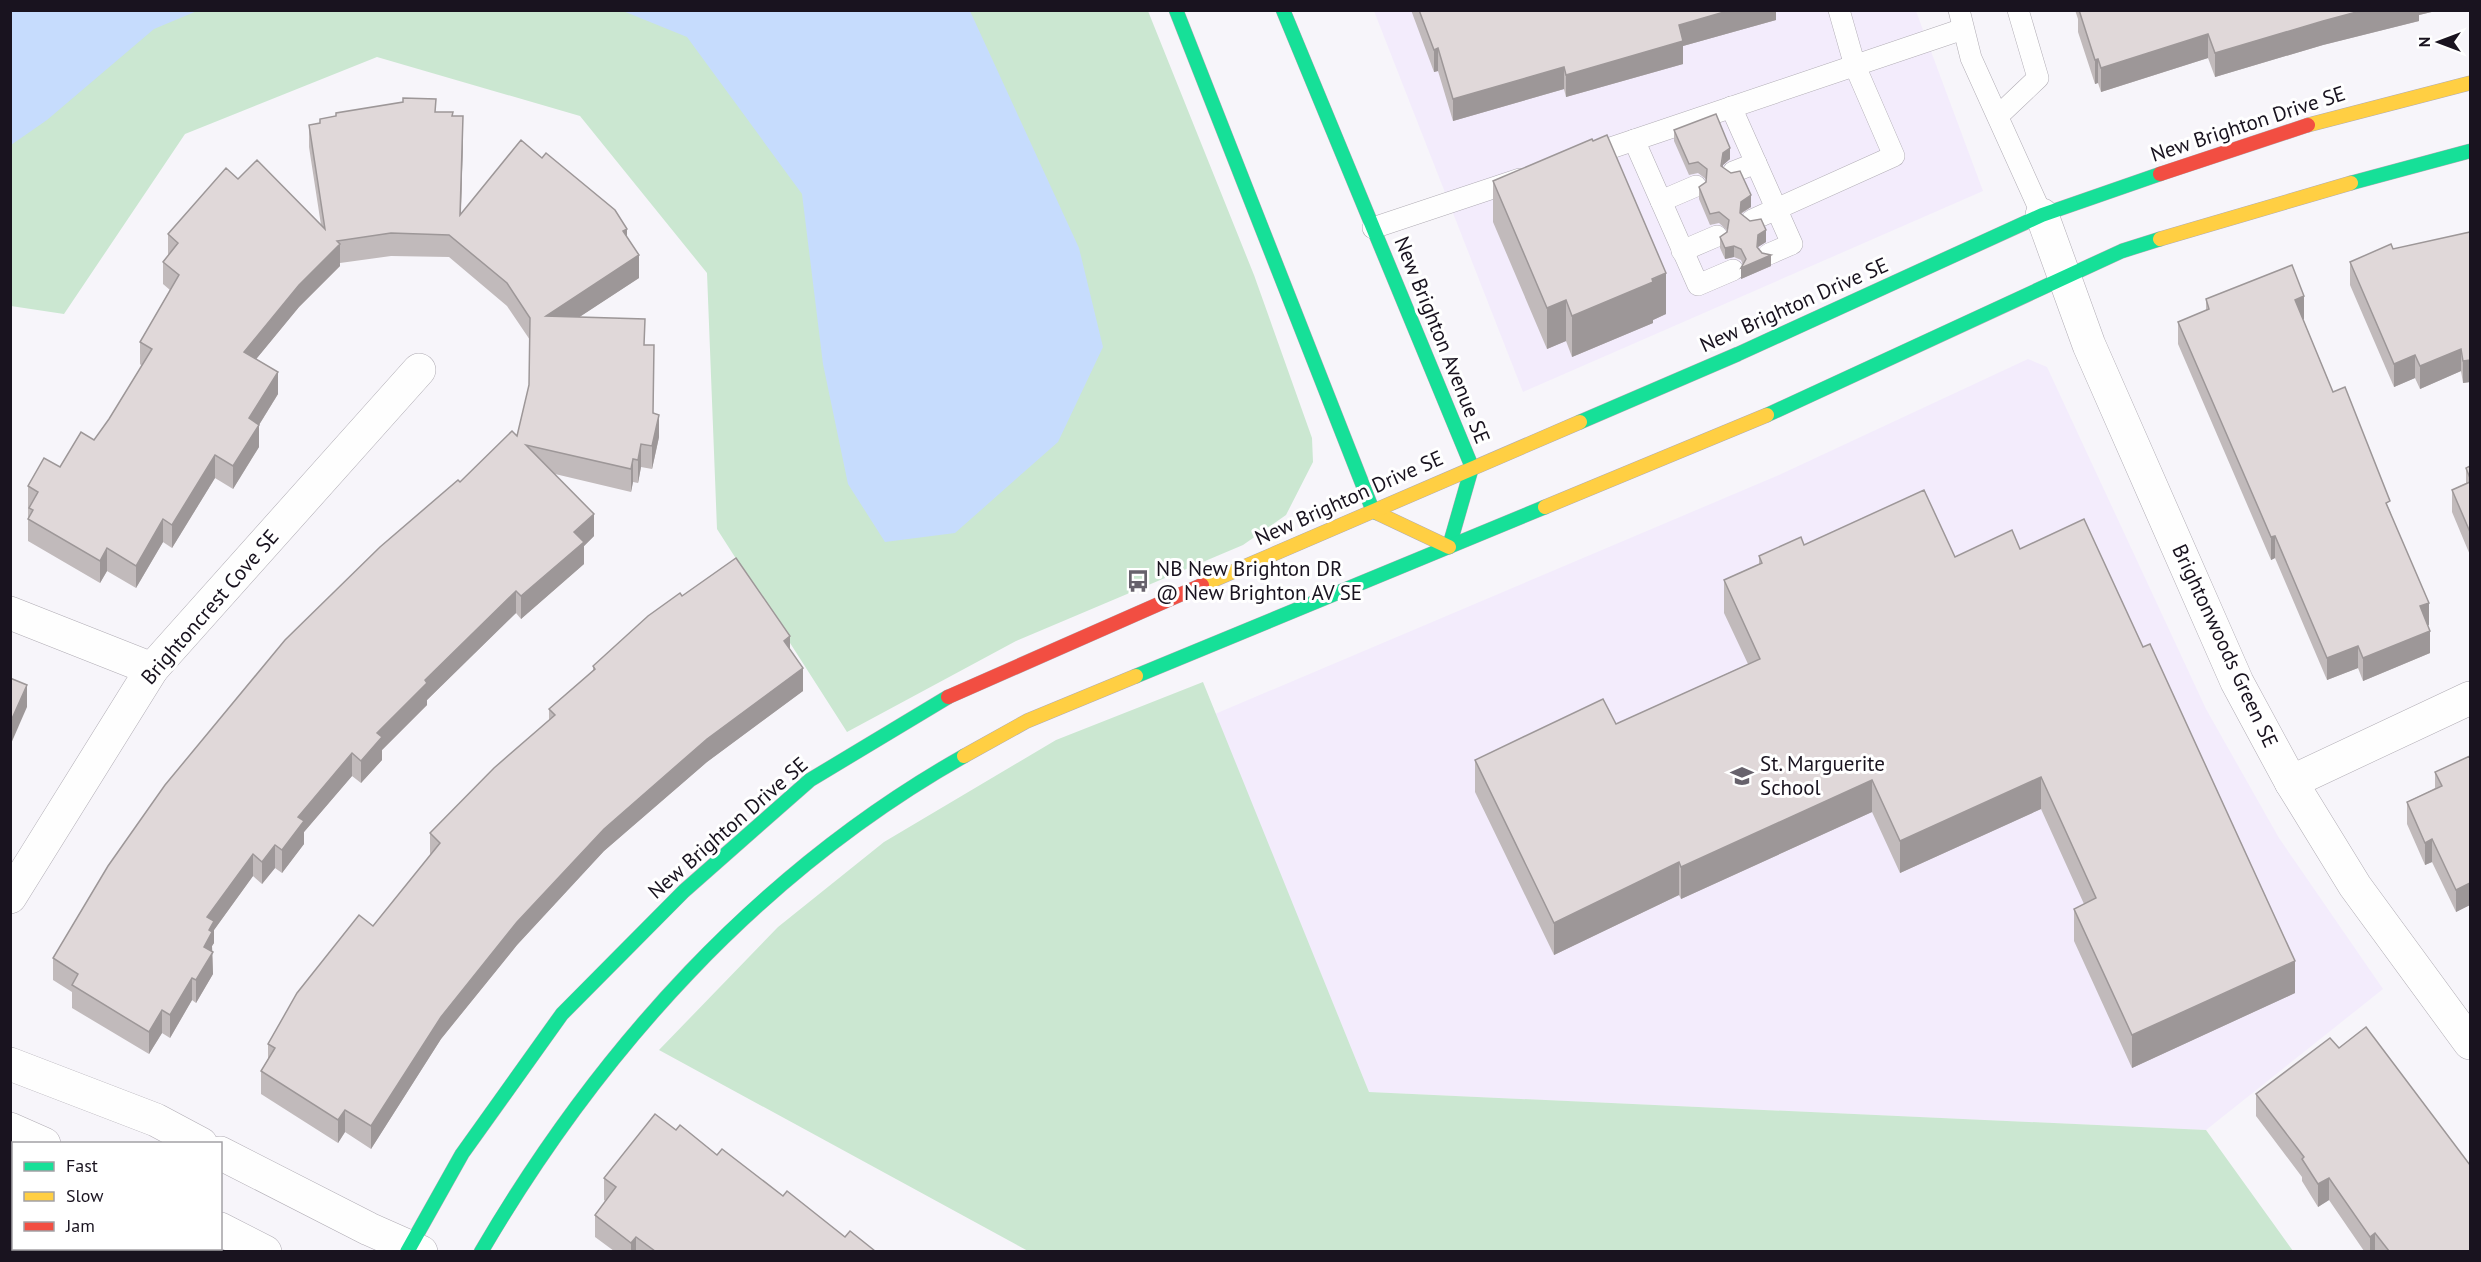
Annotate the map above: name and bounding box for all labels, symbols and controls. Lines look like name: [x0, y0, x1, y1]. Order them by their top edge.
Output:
north arrow: [2409, 12, 2469, 72]
text: N: [2414, 37, 2434, 47]
street label: New Brighton Drive SE: [2147, 79, 2349, 168]
street label: New Brighton Avenue SE: [1389, 232, 1496, 447]
street label: New Brighton Drive SE: [1695, 251, 1892, 358]
street label: New Brighton Drive SE: [1250, 444, 1447, 551]
street label: Brightoncrest Cove SE: [135, 523, 284, 690]
street label: Brightonwoods Green SE: [2166, 540, 2284, 752]
place label: NB New Brighton DR @ New Brighton AV SE: [1156, 555, 1362, 606]
bus stop icon: NB New Brighton DR @ New Brighton AV SE: [1125, 568, 1151, 594]
place label: St. Marguerite School: [1760, 750, 1885, 801]
street label: New Brighton Drive SE: [642, 751, 813, 904]
school or university icon: St. Marguerite School: [1729, 763, 1755, 789]
legend: [12, 1142, 222, 1250]
text: Fast: [66, 1154, 98, 1177]
text: Slow: [66, 1184, 104, 1207]
text: Jam: [65, 1214, 95, 1237]

